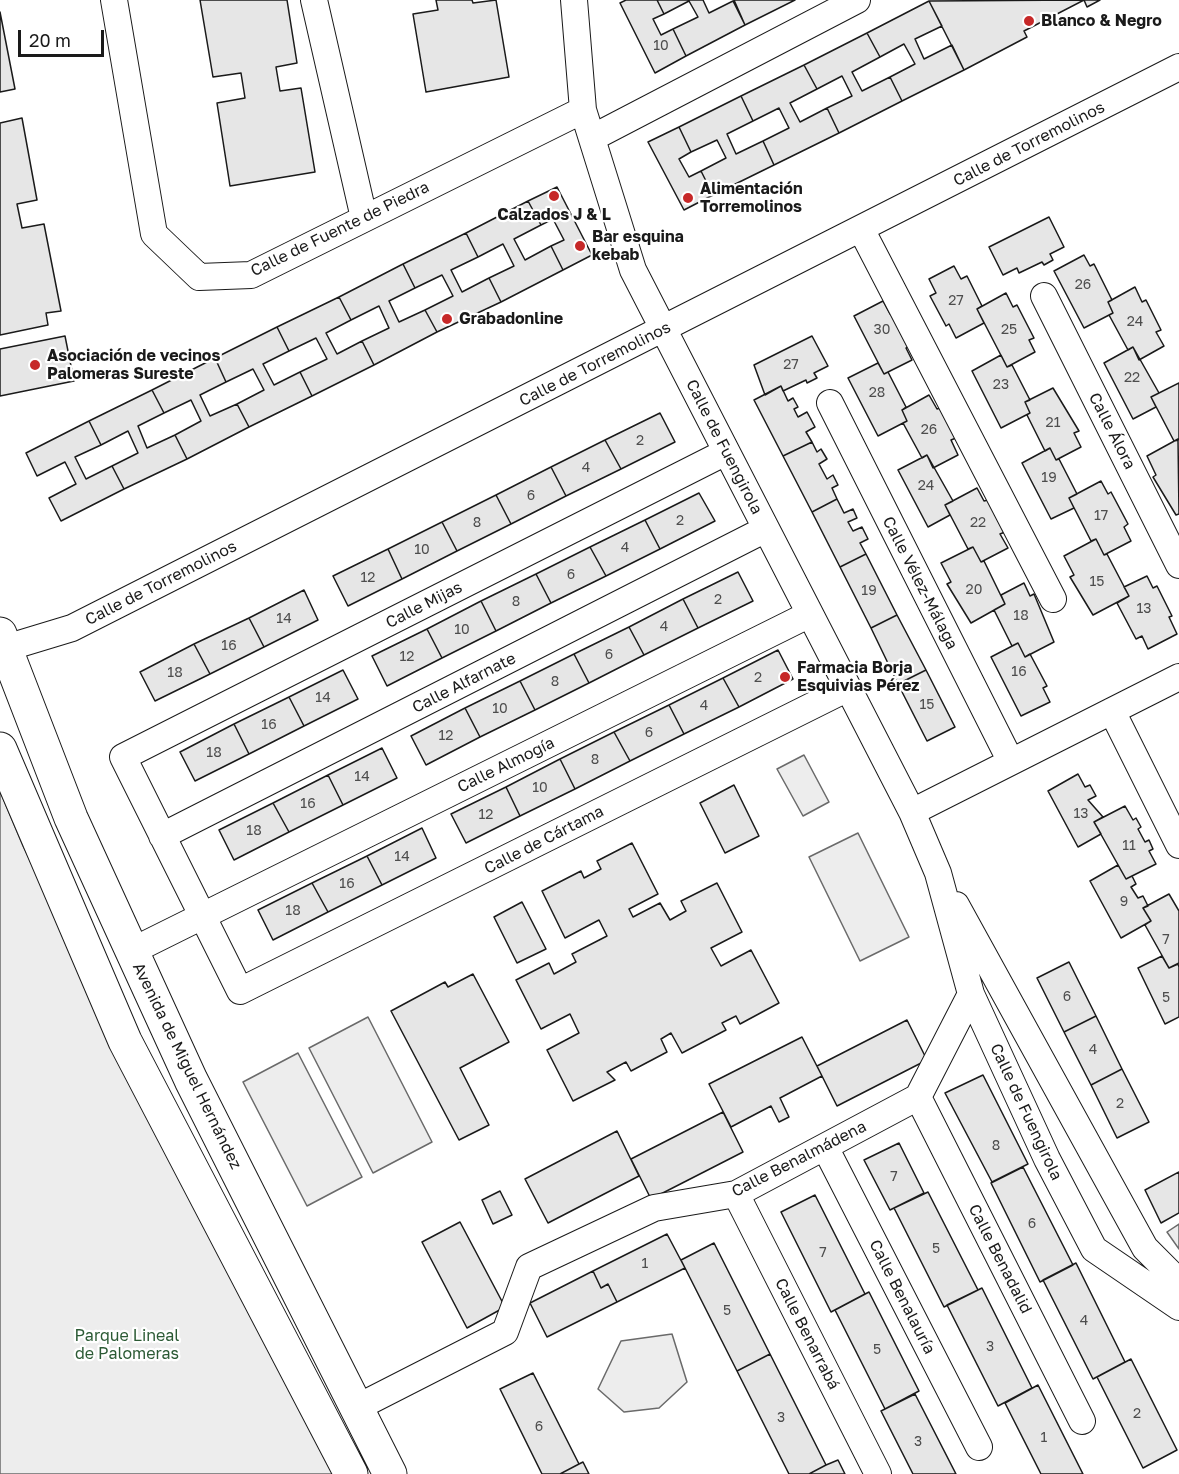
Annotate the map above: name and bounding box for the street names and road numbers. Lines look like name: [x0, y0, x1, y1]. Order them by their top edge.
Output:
street label: Calle de Torremolinos: [950, 98, 1108, 190]
street label: Calle de Fuente de Piedra: [248, 177, 432, 281]
street label: Calle de Torremolinos: [516, 318, 674, 410]
street label: Calle de Fuengirola: [682, 376, 766, 518]
street label: Calle Álora: [1085, 390, 1139, 472]
street label: Calle Vélez-Málaga: [878, 513, 962, 653]
street label: Calle de Torremolinos: [82, 537, 240, 629]
street label: Calle Mijas: [383, 578, 465, 632]
street label: Calle Alfarnate: [409, 649, 519, 717]
street label: Calle Almogía: [454, 733, 558, 797]
street label: Calle de Cártama: [481, 802, 607, 878]
street label: Avenida de Miguel Hernández: [129, 960, 245, 1172]
street label: Calle de Fuengirola: [986, 1041, 1066, 1183]
street label: Calle Benalmádena: [728, 1117, 870, 1201]
street label: Calle Benadalid: [964, 1201, 1036, 1317]
street label: Calle Benalauría: [865, 1237, 939, 1357]
street label: Calle Benarrabá: [771, 1275, 843, 1393]

